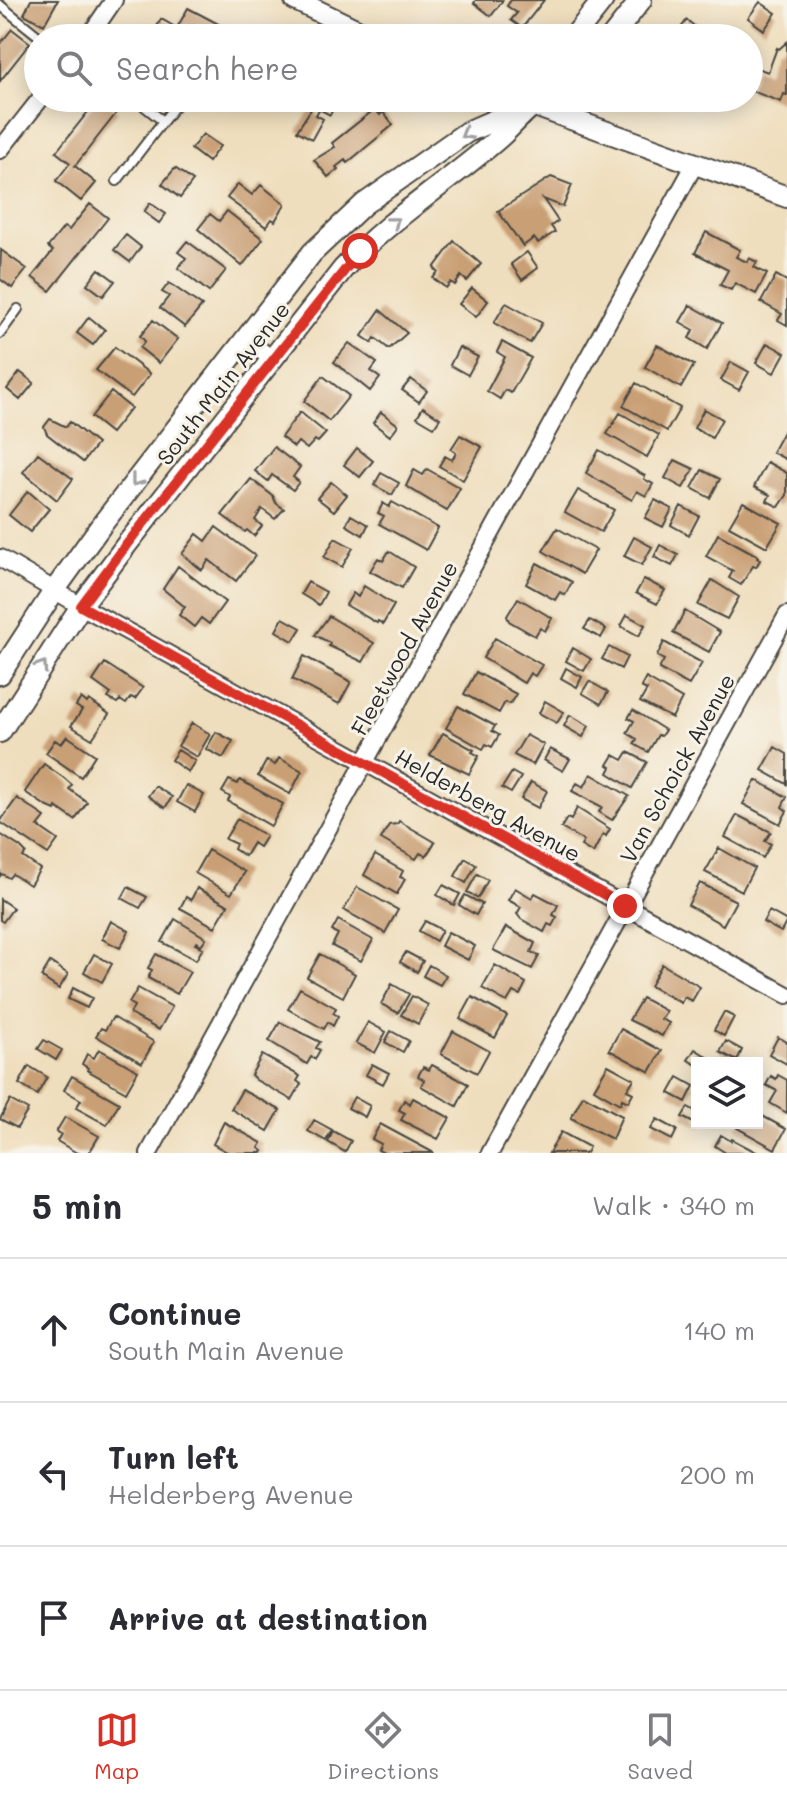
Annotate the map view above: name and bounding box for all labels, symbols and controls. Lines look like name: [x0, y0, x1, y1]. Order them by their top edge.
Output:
search box: [24, 24, 763, 112]
icon: search: [52, 46, 96, 90]
text: Search here: [116, 48, 299, 88]
one-way arrow: [460, 124, 475, 140]
one-way arrow: [385, 217, 400, 231]
route start: [342, 233, 378, 269]
street label: South Main Avenue: [150, 295, 296, 471]
one-way arrow: [131, 472, 145, 487]
street label: Fleetwood Avenue: [344, 556, 464, 740]
one-way arrow: [33, 661, 48, 675]
street label: Van Schoick Avenue: [613, 668, 741, 868]
street label: Helderberg Avenue: [390, 742, 586, 868]
route end: [607, 888, 643, 924]
map controls: [691, 1057, 763, 1129]
button: layers: [691, 1057, 763, 1129]
text: 5 min: [32, 1183, 122, 1228]
text: Walk · 340 m: [592, 1188, 755, 1222]
text: Continue: [108, 1293, 241, 1333]
icon: ahead: [32, 1308, 76, 1352]
text: 140 m: [683, 1313, 755, 1347]
text: South Main Avenue: [108, 1333, 344, 1367]
text: Turn left: [108, 1437, 239, 1477]
icon: left: [32, 1452, 76, 1496]
text: 200 m: [679, 1457, 755, 1491]
text: Helderberg Avenue: [108, 1477, 354, 1511]
icon: arrive: [32, 1596, 76, 1640]
text: Arrive at destination: [108, 1598, 428, 1638]
tab: Map: [94, 1708, 139, 1785]
tab: Directions: [327, 1708, 439, 1785]
tab: Saved: [628, 1708, 693, 1785]

